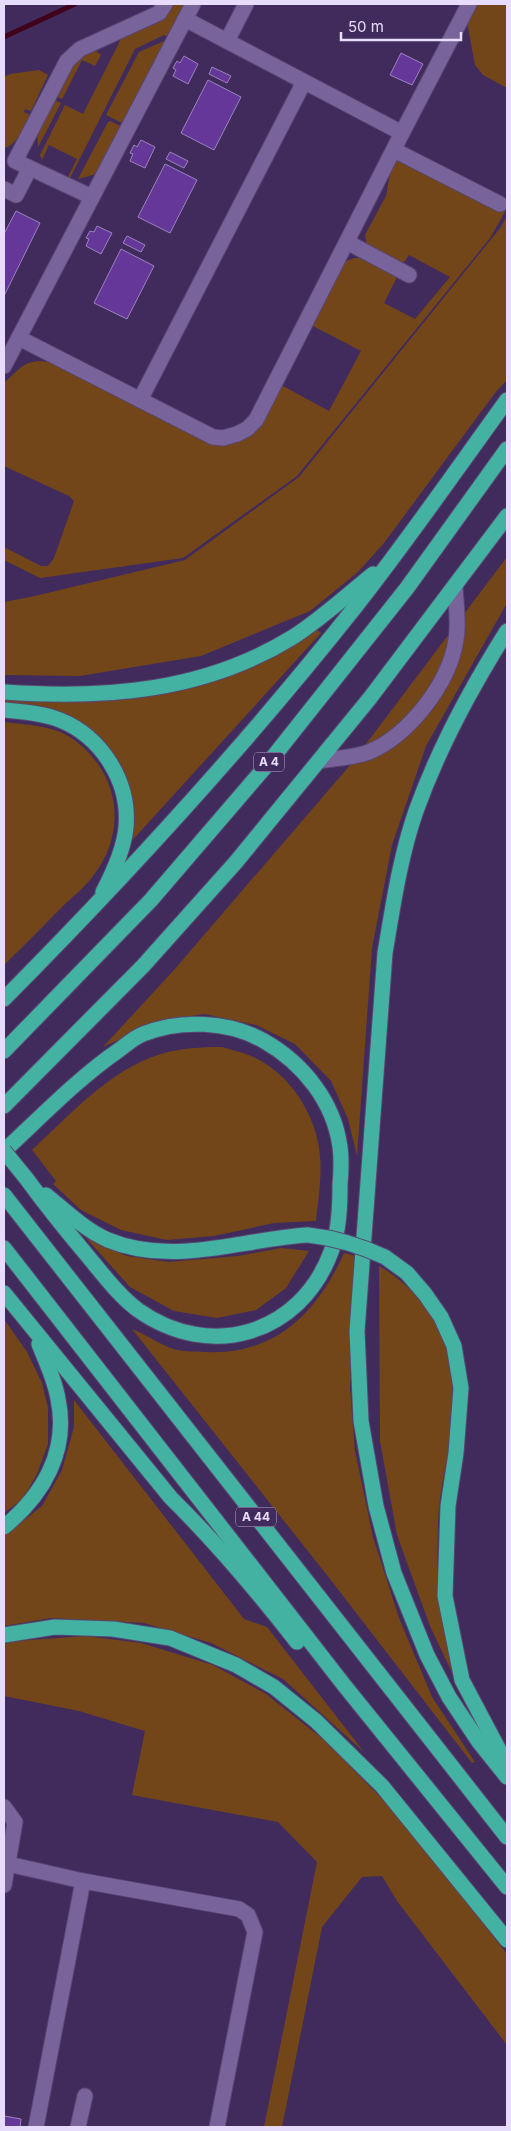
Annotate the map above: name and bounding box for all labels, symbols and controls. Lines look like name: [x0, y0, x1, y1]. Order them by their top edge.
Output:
scale bar: [341, 10, 461, 42]
text: 50 m: [348, 17, 384, 36]
road number: A 4: [254, 752, 284, 772]
road number: A 44: [236, 1508, 276, 1526]

